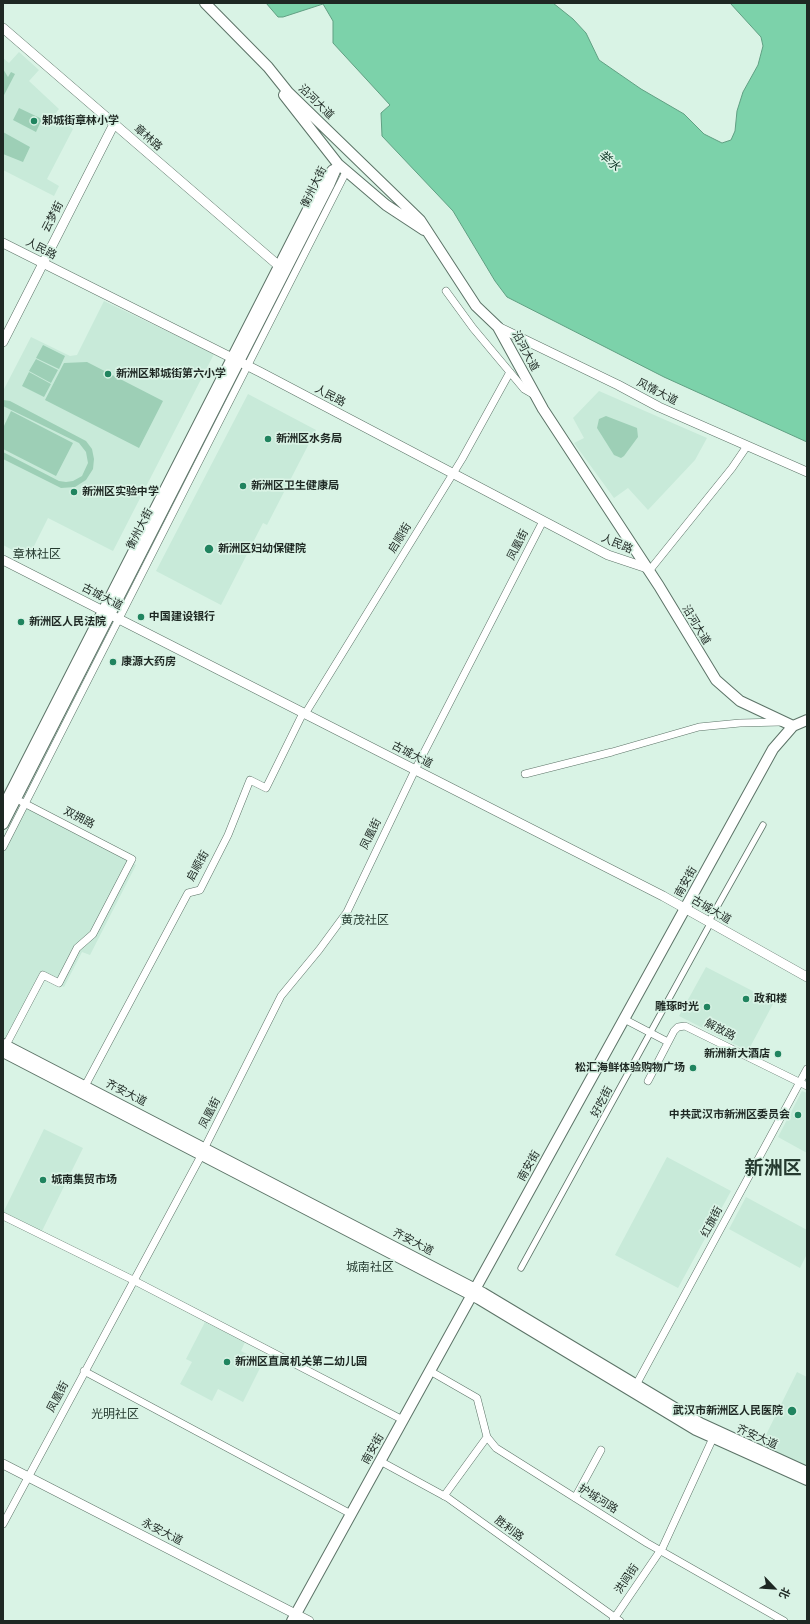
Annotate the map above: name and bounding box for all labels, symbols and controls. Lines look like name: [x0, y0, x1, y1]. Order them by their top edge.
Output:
street label: 沿河大道: [296, 82, 336, 122]
place label: 邾城街章林小学: [42, 114, 119, 128]
marker: 邾城街章林小学: [29, 116, 39, 126]
street label: 章林路: [131, 122, 165, 154]
water label: 举水: [595, 148, 623, 174]
street label: 衡州大街: [298, 164, 330, 210]
street label: 云梦街: [40, 199, 66, 235]
street label: 人民路: [23, 236, 59, 262]
street label: 沿河大道: [509, 328, 541, 374]
place label: 新洲区邾城街第六小学: [116, 367, 226, 381]
marker: 新洲区邾城街第六小学: [103, 369, 113, 379]
street label: 风情大道: [634, 376, 680, 408]
street label: 人民路: [312, 382, 348, 410]
place label: 新洲区水务局: [276, 432, 342, 446]
marker: 新洲区水务局: [263, 434, 273, 444]
place label: 新洲区卫生健康局: [251, 479, 339, 493]
marker: 新洲区卫生健康局: [238, 481, 248, 491]
place label: 新洲区实验中学: [82, 485, 159, 499]
marker: 新洲区实验中学: [69, 487, 79, 497]
street label: 衡州大街: [124, 506, 156, 552]
street label: 启顺街: [386, 521, 414, 555]
street label: 凤凰街: [505, 527, 531, 563]
street label: 人民路: [599, 531, 635, 557]
place label: 新洲区妇幼保健院: [218, 542, 306, 556]
marker: 新洲区妇幼保健院: [203, 543, 215, 555]
district label: 章林社区: [13, 548, 61, 562]
street label: 古城大道: [79, 581, 125, 613]
street label: 沿河大道: [679, 603, 713, 647]
place label: 中国建设银行: [149, 610, 215, 624]
marker: 中国建设银行: [136, 612, 146, 622]
place label: 新洲区人民法院: [29, 615, 106, 629]
marker: 新洲区人民法院: [16, 617, 26, 627]
place label: 康源大药房: [121, 655, 176, 669]
marker: 康源大药房: [108, 657, 118, 667]
street label: 古城大道: [389, 739, 435, 771]
street label: 双拥路: [61, 805, 97, 831]
street label: 凤凰街: [358, 816, 384, 852]
street label: 启顺街: [184, 848, 212, 884]
street label: 南安街: [672, 864, 700, 900]
street label: 古城大道: [689, 893, 733, 927]
district label: 黄茂社区: [341, 914, 389, 928]
place label: 政和楼: [754, 992, 787, 1006]
marker: 政和楼: [741, 994, 751, 1004]
place label: 雕琢时光: [655, 1000, 699, 1014]
marker: 雕琢时光: [702, 1002, 712, 1012]
street label: 解放路: [702, 1017, 738, 1043]
place label: 新洲新大酒店: [704, 1047, 770, 1061]
marker: 新洲新大酒店: [773, 1049, 783, 1059]
place label: 松汇海鲜体验购物广场: [575, 1061, 685, 1075]
marker: 松汇海鲜体验购物广场: [688, 1063, 698, 1073]
street label: 齐安大道: [103, 1077, 149, 1109]
street label: 好吃街: [588, 1084, 616, 1120]
street label: 凤凰街: [197, 1095, 223, 1131]
place label: 中共武汉市新洲区委员会: [669, 1108, 790, 1122]
marker: 中共武汉市新洲区委员会: [793, 1110, 803, 1120]
street label: 南安街: [515, 1148, 543, 1184]
district label: 新洲区: [745, 1158, 801, 1180]
place label: 城南集贸市场: [51, 1173, 117, 1187]
marker: 城南集贸市场: [38, 1175, 48, 1185]
street label: 红旗街: [698, 1204, 726, 1240]
street label: 齐安大道: [390, 1226, 436, 1258]
district label: 城南社区: [346, 1261, 394, 1275]
place label: 新洲区直属机关第二幼儿园: [235, 1355, 367, 1369]
marker: 新洲区直属机关第二幼儿园: [222, 1357, 232, 1367]
street label: 凤凰街: [44, 1379, 72, 1415]
place label: 武汉市新洲区人民医院: [673, 1404, 783, 1418]
marker: 武汉市新洲区人民医院: [786, 1405, 798, 1417]
district label: 光明社区: [91, 1408, 139, 1422]
street label: 齐安大道: [734, 1422, 780, 1452]
street label: 南安街: [359, 1431, 387, 1467]
street label: 护城河路: [576, 1482, 620, 1516]
street label: 胜利路: [492, 1514, 526, 1544]
street label: 永安大道: [139, 1516, 185, 1548]
street label: 洪闾街: [612, 1562, 642, 1596]
north arrow: [754, 1568, 794, 1608]
text: 北: [776, 1585, 794, 1601]

